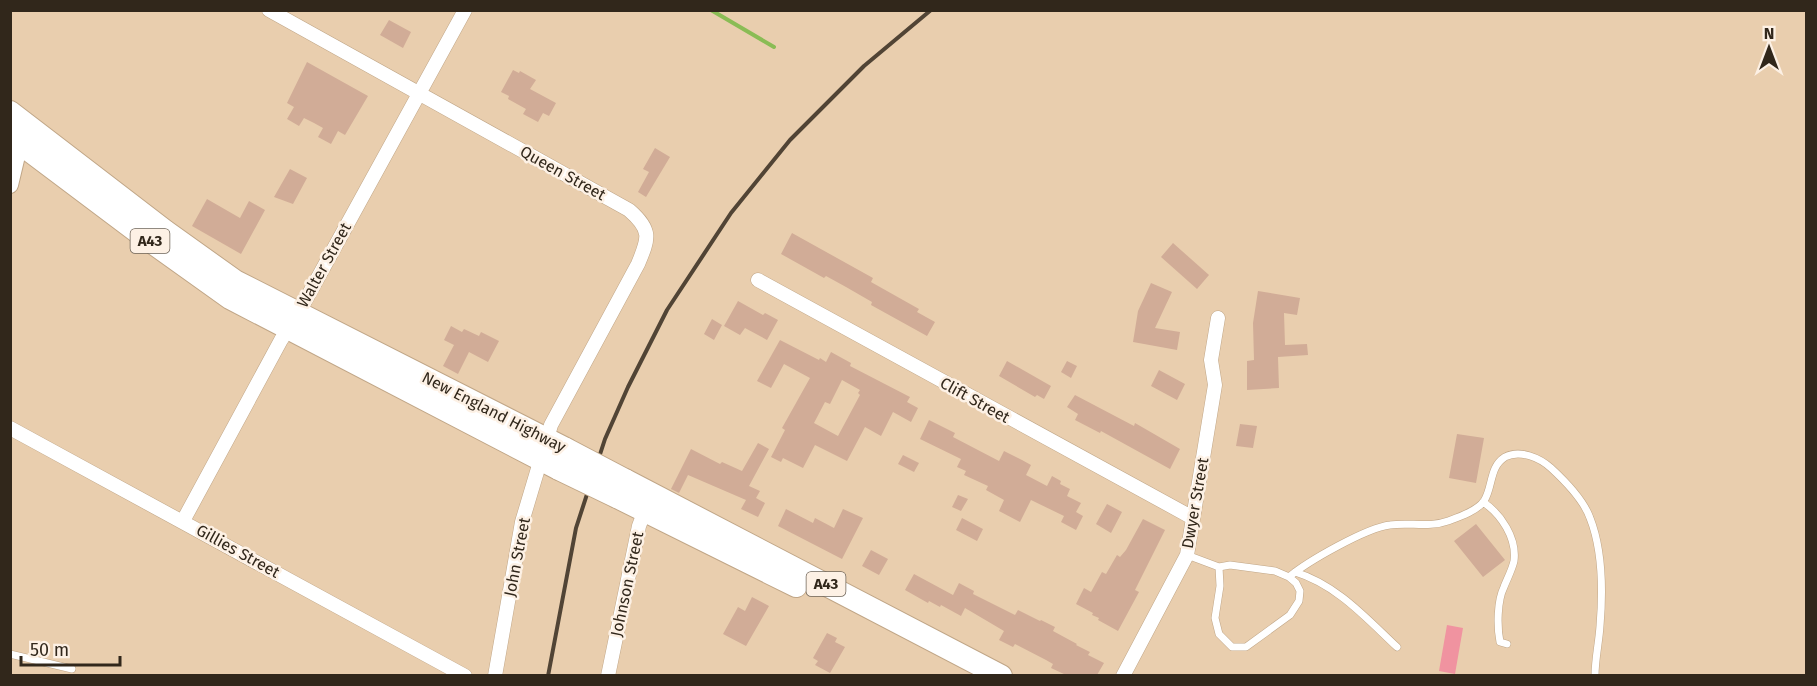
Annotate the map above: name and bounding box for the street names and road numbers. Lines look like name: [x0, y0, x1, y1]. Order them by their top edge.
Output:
street label: Queen Street: [517, 142, 609, 204]
street label: Walter Street: [293, 219, 355, 311]
road number: A43: [130, 229, 170, 253]
street label: New England Highway: [419, 368, 569, 457]
street label: Clift Street: [937, 373, 1013, 427]
street label: Dwyer Street: [1178, 456, 1212, 550]
street label: John Street: [500, 515, 534, 598]
street label: Gillies Street: [193, 520, 283, 582]
street label: Johnson Street: [607, 530, 647, 638]
road number: A43: [806, 572, 846, 596]

